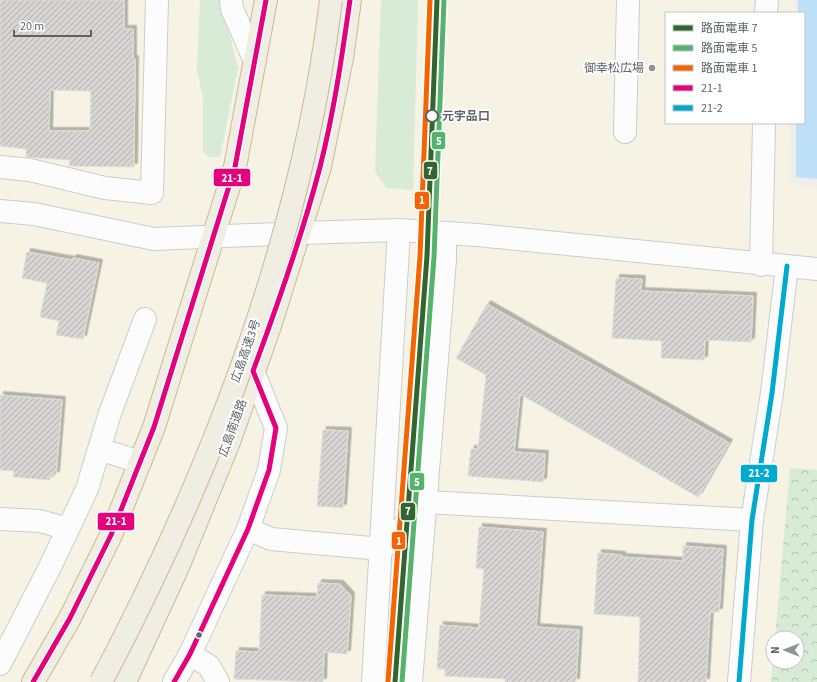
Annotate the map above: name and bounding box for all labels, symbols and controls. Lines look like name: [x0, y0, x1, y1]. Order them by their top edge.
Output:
scale bar: [14, 12, 91, 38]
legend: [665, 12, 805, 124]
text: 20 m: [20, 18, 44, 35]
text: 路面電車 7: [701, 20, 757, 37]
text: 路面電車 5: [701, 40, 757, 57]
place label: 御幸松広場: [584, 60, 644, 77]
text: 路面電車 1: [701, 60, 757, 77]
marker: 御幸松広場: [647, 63, 657, 73]
text: 21-1: [701, 80, 723, 97]
text: 21-2: [701, 100, 723, 117]
place label: 元宇品口: [442, 108, 490, 125]
marker: 元宇品口: [425, 109, 439, 123]
line badge: 5: [431, 131, 446, 150]
text: 5: [436, 134, 442, 149]
line badge: 7: [423, 161, 438, 180]
text: 7: [427, 164, 433, 179]
line badge: 21-1: [213, 168, 251, 187]
text: 21-1: [221, 171, 243, 186]
line badge: 1: [414, 191, 430, 210]
text: 1: [419, 193, 425, 208]
street label: 広島高速3号: [227, 317, 265, 385]
street label: 広島南道路: [215, 397, 251, 459]
line badge: 21-2: [740, 464, 778, 483]
text: 21-2: [748, 466, 770, 481]
line badge: 5: [409, 472, 425, 491]
text: 5: [414, 475, 420, 490]
line badge: 7: [400, 502, 416, 521]
text: 7: [405, 504, 411, 519]
line badge: 21-1: [97, 512, 135, 531]
text: 21-1: [105, 514, 127, 529]
line badge: 1: [391, 531, 406, 550]
text: 1: [396, 534, 402, 549]
unlabelled marker: [194, 630, 204, 640]
north arrow: [765, 630, 805, 670]
text: N: [768, 646, 783, 654]

